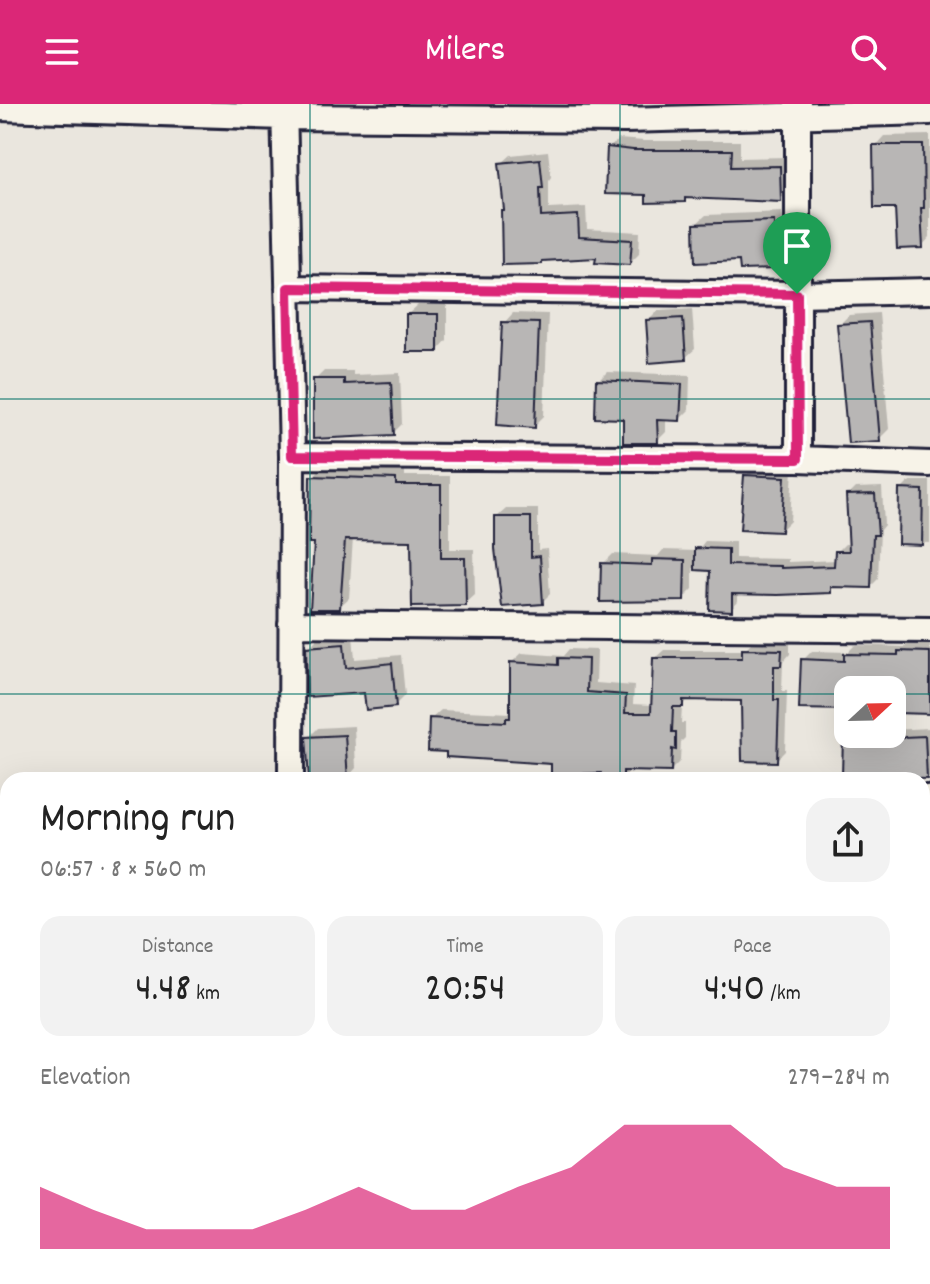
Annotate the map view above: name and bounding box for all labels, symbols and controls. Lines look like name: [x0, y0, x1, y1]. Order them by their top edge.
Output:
text: Milers: [425, 26, 505, 78]
icon: menu: [40, 30, 84, 74]
icon: search: [846, 30, 890, 74]
pin: [763, 212, 831, 294]
icon: arrive: [775, 224, 819, 268]
north arrow: [834, 676, 906, 748]
map controls: [834, 676, 906, 748]
text: Morning run: [40, 790, 235, 853]
button: share: [806, 798, 890, 882]
text: 06:57 · 8 × 560 m: [40, 852, 206, 889]
text: Distance: [142, 932, 214, 963]
text: Time: [446, 932, 484, 963]
text: Pace: [733, 932, 772, 963]
text: 4.48: [135, 963, 191, 1020]
text: 20:54: [424, 963, 506, 1020]
text: 4:40: [704, 963, 765, 1020]
text: km: [191, 979, 220, 1010]
text: /km: [765, 979, 801, 1010]
text: Elevation: [40, 1060, 130, 1097]
text: 279–284 m: [787, 1060, 890, 1097]

